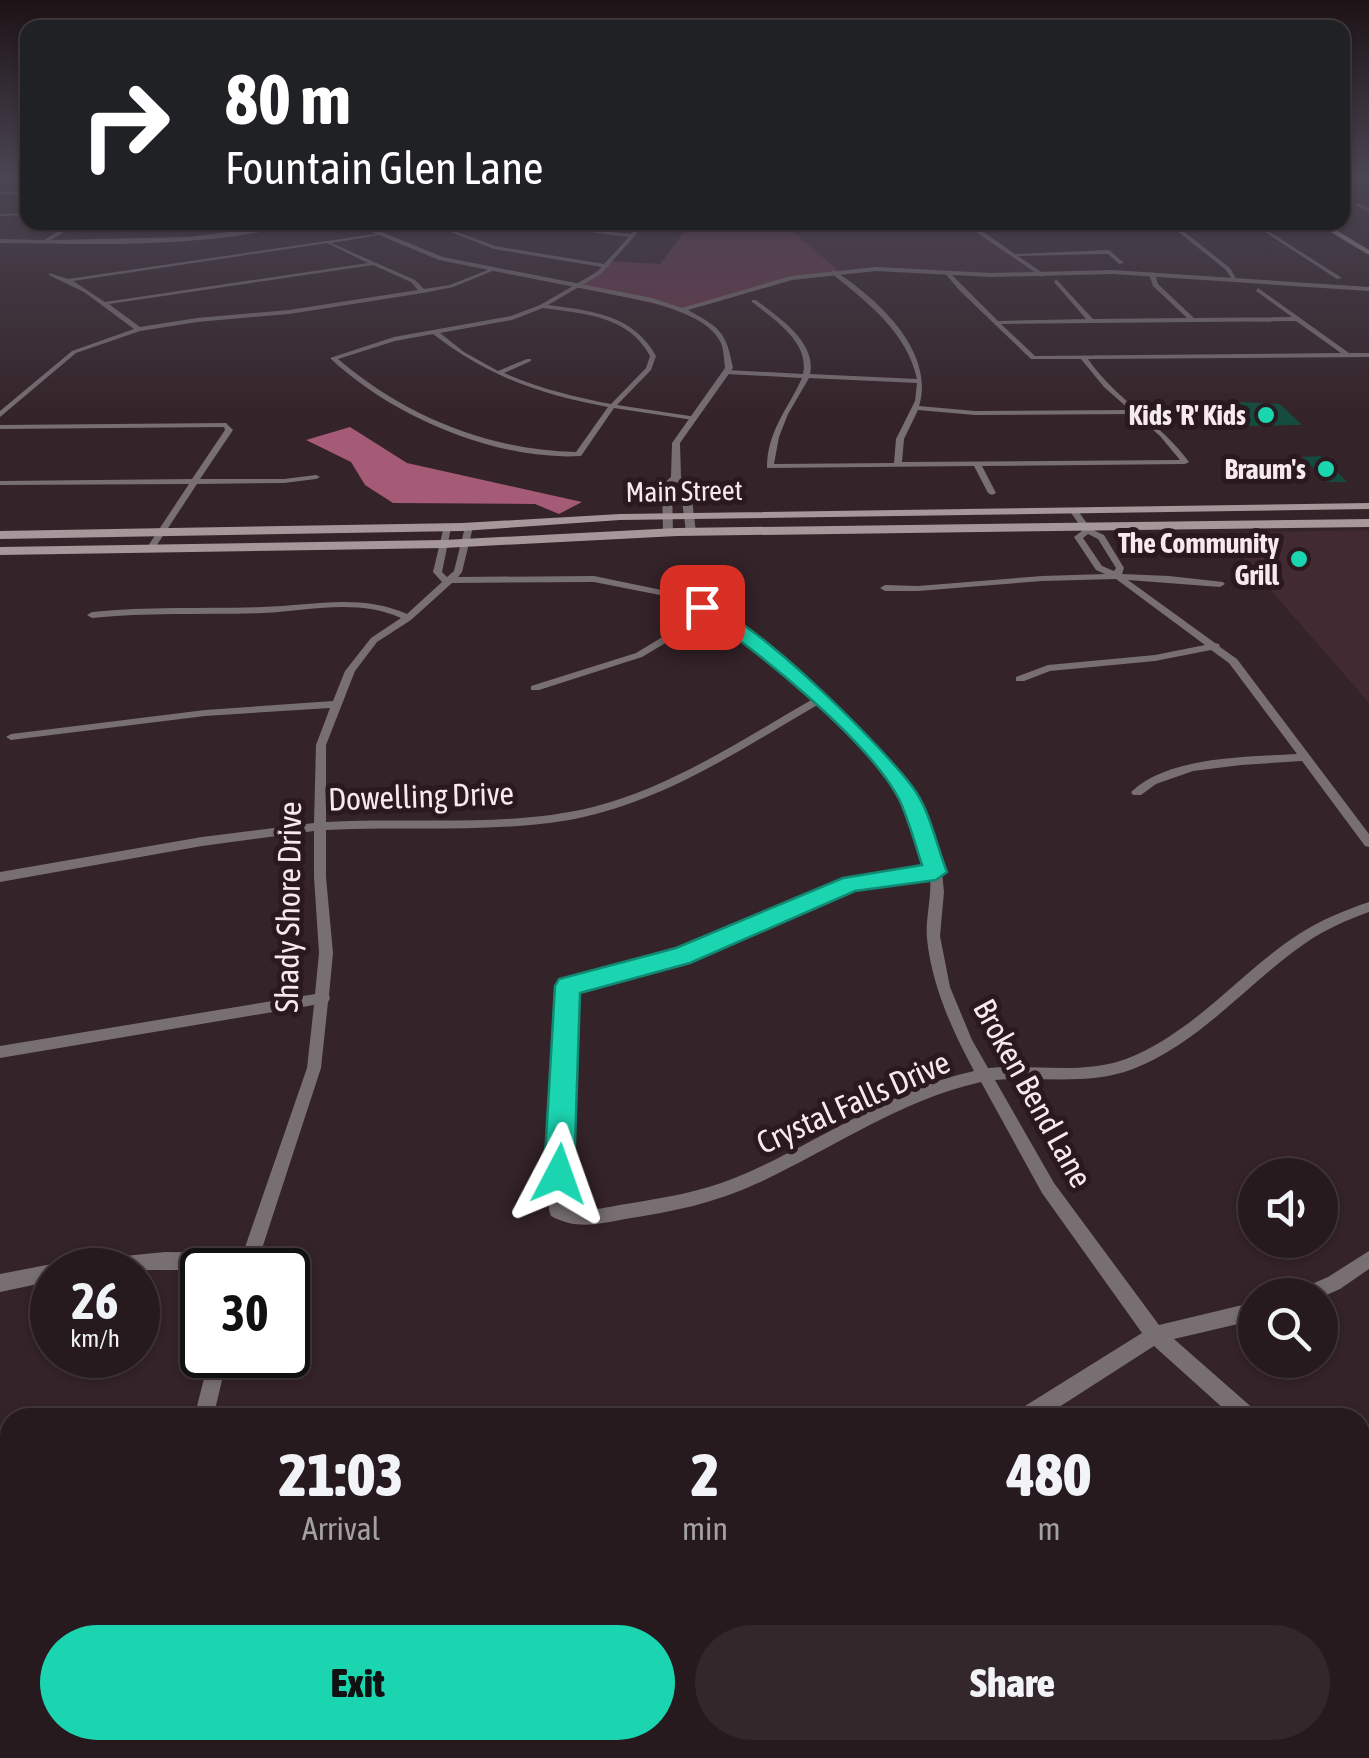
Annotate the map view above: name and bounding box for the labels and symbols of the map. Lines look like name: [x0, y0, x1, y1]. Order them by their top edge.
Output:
place label: Kids 'R' Kids: [1129, 399, 1246, 431]
marker: Kids 'R' Kids: [1255, 404, 1277, 426]
place label: Braum's: [1224, 453, 1306, 485]
marker: Braum's: [1315, 458, 1337, 480]
street label: Main Street: [625, 474, 743, 508]
place label: The Community Grill: [1118, 527, 1280, 591]
marker: The Community Grill: [1288, 548, 1310, 570]
pin: [660, 565, 745, 650]
street label: Dowelling Drive: [327, 774, 515, 818]
street label: Shady Shore Drive: [268, 801, 308, 1013]
street label: Broken Bend Lane: [966, 992, 1100, 1194]
street label: Crystal Falls Drive: [751, 1043, 955, 1161]
position arrow: [507, 1122, 611, 1226]
speed limit sign: 30: [180, 1248, 310, 1378]

